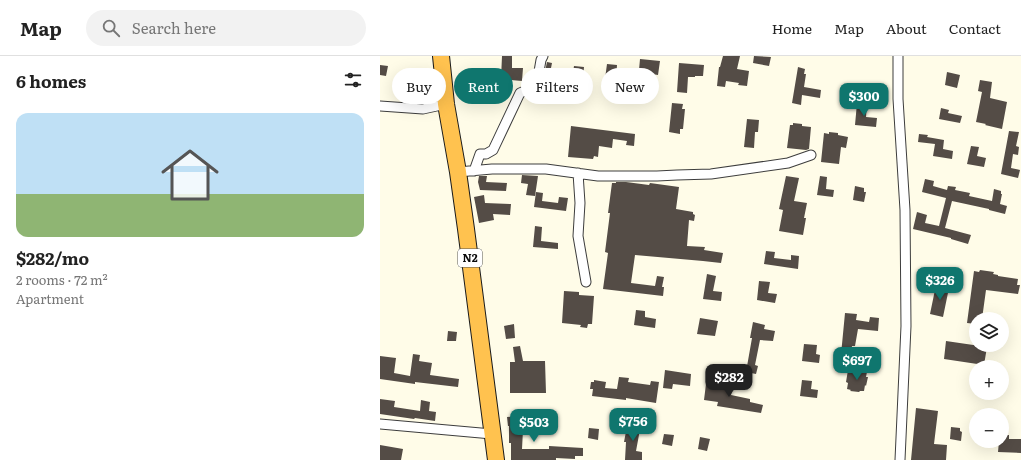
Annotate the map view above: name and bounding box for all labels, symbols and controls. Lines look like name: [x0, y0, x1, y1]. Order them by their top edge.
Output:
search box: [86, 10, 366, 46]
text: Map: [20, 14, 62, 42]
text: Search here: [132, 16, 216, 39]
icon: search: [100, 17, 122, 39]
text: Home: [772, 18, 812, 38]
text: Map: [834, 18, 864, 38]
text: About: [886, 18, 927, 38]
text: Contact: [949, 18, 1001, 38]
text: 6 homes: [16, 68, 86, 93]
chip: Buy: [392, 68, 446, 104]
chip: Rent: [454, 68, 513, 104]
chip: Filters: [521, 68, 593, 104]
chip: New: [601, 68, 659, 104]
icon: filters: [342, 69, 364, 91]
pin: $300: [840, 83, 888, 117]
text: $300: [848, 86, 880, 105]
icon: home: [154, 139, 226, 211]
text: $282/mo: [16, 245, 89, 270]
road number: N2: [458, 249, 482, 267]
pin: $326: [916, 267, 964, 301]
text: 2 rooms · 72 m²: [16, 270, 108, 289]
text: $326: [925, 270, 955, 289]
text: Apartment: [16, 289, 84, 308]
map controls: [969, 312, 1009, 448]
button: layers: [969, 312, 1009, 352]
pin: $697: [833, 347, 881, 381]
text: $697: [842, 350, 872, 369]
button: +: [969, 360, 1009, 400]
pin: $282: [705, 364, 753, 398]
text: $282: [714, 367, 744, 386]
pin: $756: [609, 408, 657, 442]
button: −: [969, 408, 1009, 448]
pin: $503: [510, 409, 558, 443]
text: $756: [618, 411, 648, 430]
text: $503: [519, 412, 549, 431]

